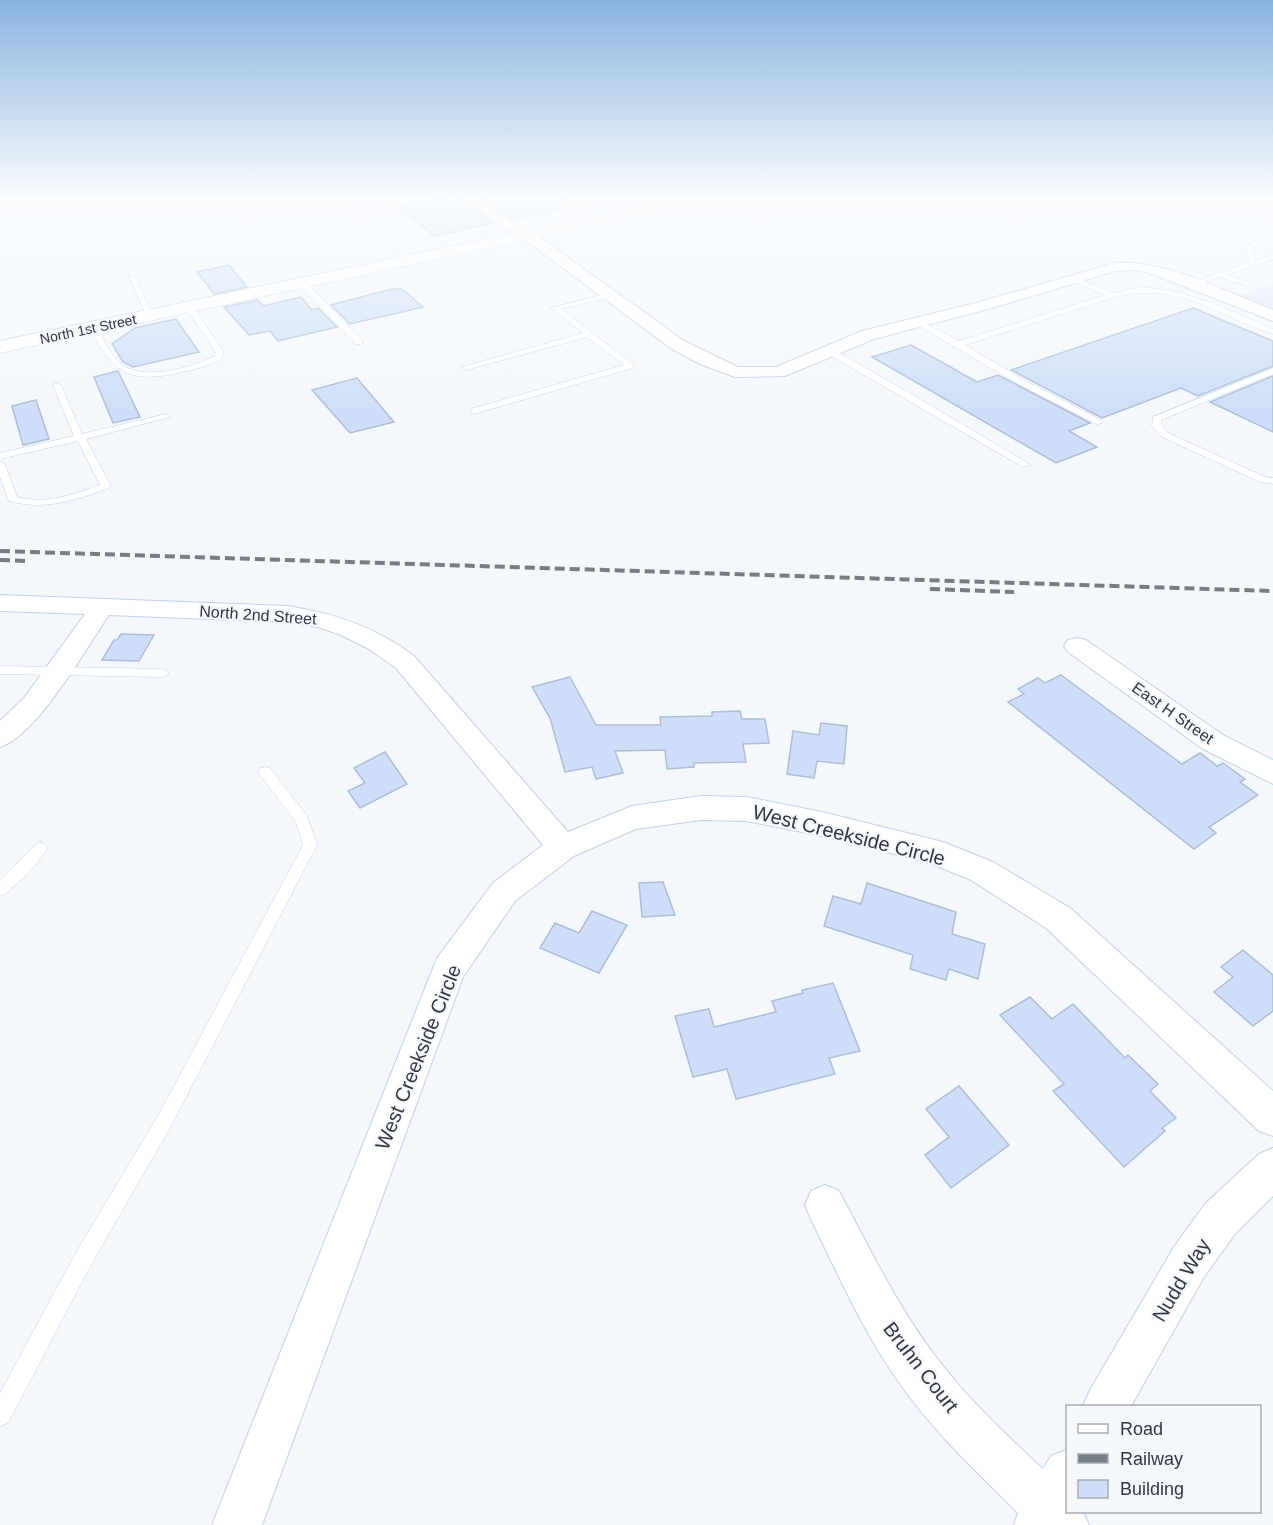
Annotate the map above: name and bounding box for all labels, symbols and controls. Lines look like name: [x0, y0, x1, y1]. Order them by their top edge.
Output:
street label: North 1st Street: [38, 311, 138, 347]
street label: North 2nd Street: [199, 602, 318, 628]
street label: East H Street: [1129, 679, 1217, 748]
street label: West Creekside Circle: [751, 800, 947, 870]
street label: West Creekside Circle: [371, 961, 465, 1153]
street label: Nudd Way: [1148, 1235, 1214, 1325]
street label: Bruhn Court: [879, 1318, 963, 1417]
legend: [1066, 1405, 1261, 1513]
text: Road: [1120, 1419, 1163, 1439]
text: Railway: [1120, 1449, 1183, 1469]
text: Building: [1120, 1479, 1184, 1499]

